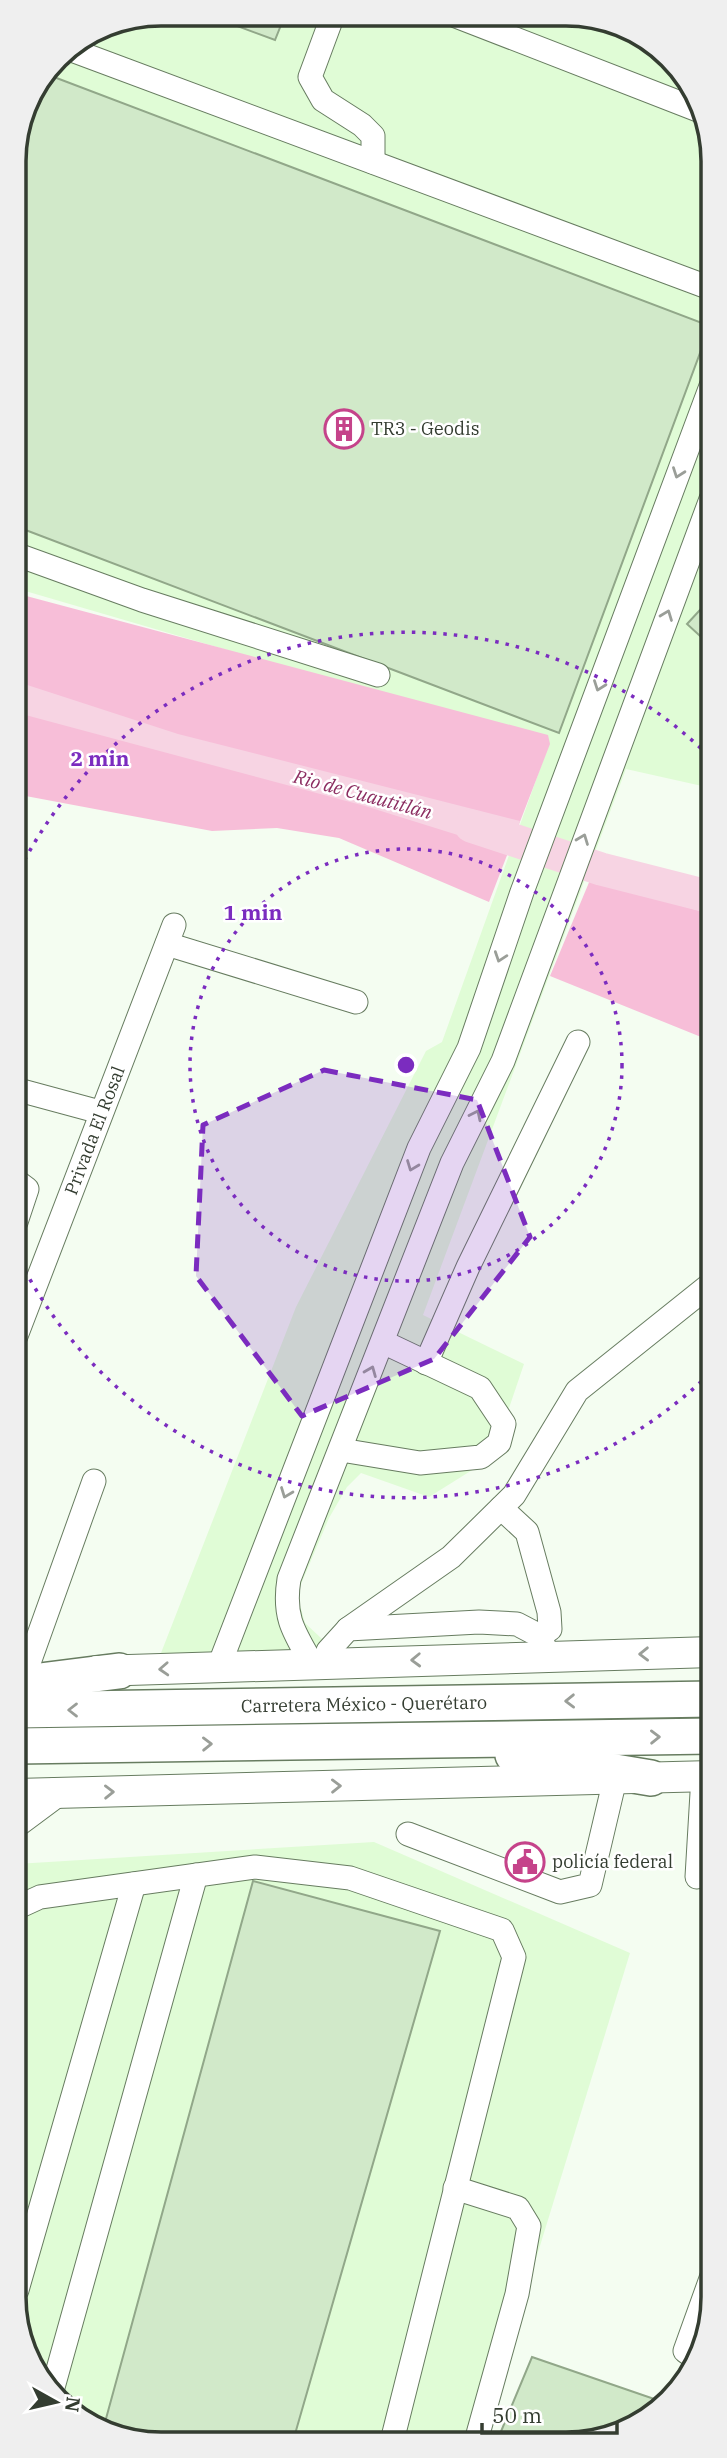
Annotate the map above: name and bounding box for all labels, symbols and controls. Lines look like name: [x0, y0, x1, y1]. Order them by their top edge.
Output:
building icon: TR3 - Geodis: [323, 408, 365, 450]
place label: TR3 - Geodis: [371, 417, 479, 440]
one-way arrow: [672, 467, 686, 479]
one-way arrow: [659, 610, 673, 622]
one-way arrow: [593, 680, 607, 692]
text: 2 min: [71, 744, 129, 772]
water label: Rio de Cuautitlán: [290, 764, 435, 824]
one-way arrow: [575, 833, 589, 845]
text: 1 min: [224, 898, 282, 926]
one-way arrow: [494, 950, 508, 962]
centre of rings: [394, 1053, 418, 1077]
street label: Privada El Rosal: [59, 1063, 130, 1198]
one-way arrow: [467, 1110, 481, 1122]
one-way arrow: [406, 1160, 420, 1172]
one-way arrow: [363, 1366, 377, 1378]
one-way arrow: [280, 1486, 294, 1498]
one-way arrow: [638, 1646, 648, 1662]
one-way arrow: [411, 1652, 421, 1668]
one-way arrow: [159, 1661, 170, 1676]
street label: Carretera México - Querétaro: [241, 1691, 487, 1717]
one-way arrow: [565, 1694, 576, 1709]
one-way arrow: [68, 1702, 78, 1718]
one-way arrow: [650, 1729, 661, 1744]
one-way arrow: [202, 1736, 213, 1751]
one-way arrow: [331, 1778, 342, 1793]
one-way arrow: [104, 1784, 115, 1799]
public building icon: policía federal: [504, 1841, 546, 1883]
place label: policía federal: [552, 1850, 673, 1873]
north arrow: [21, 2367, 91, 2437]
scale bar: [482, 2392, 617, 2436]
text: N: [60, 2395, 86, 2413]
text: 50 m: [492, 2401, 542, 2429]

